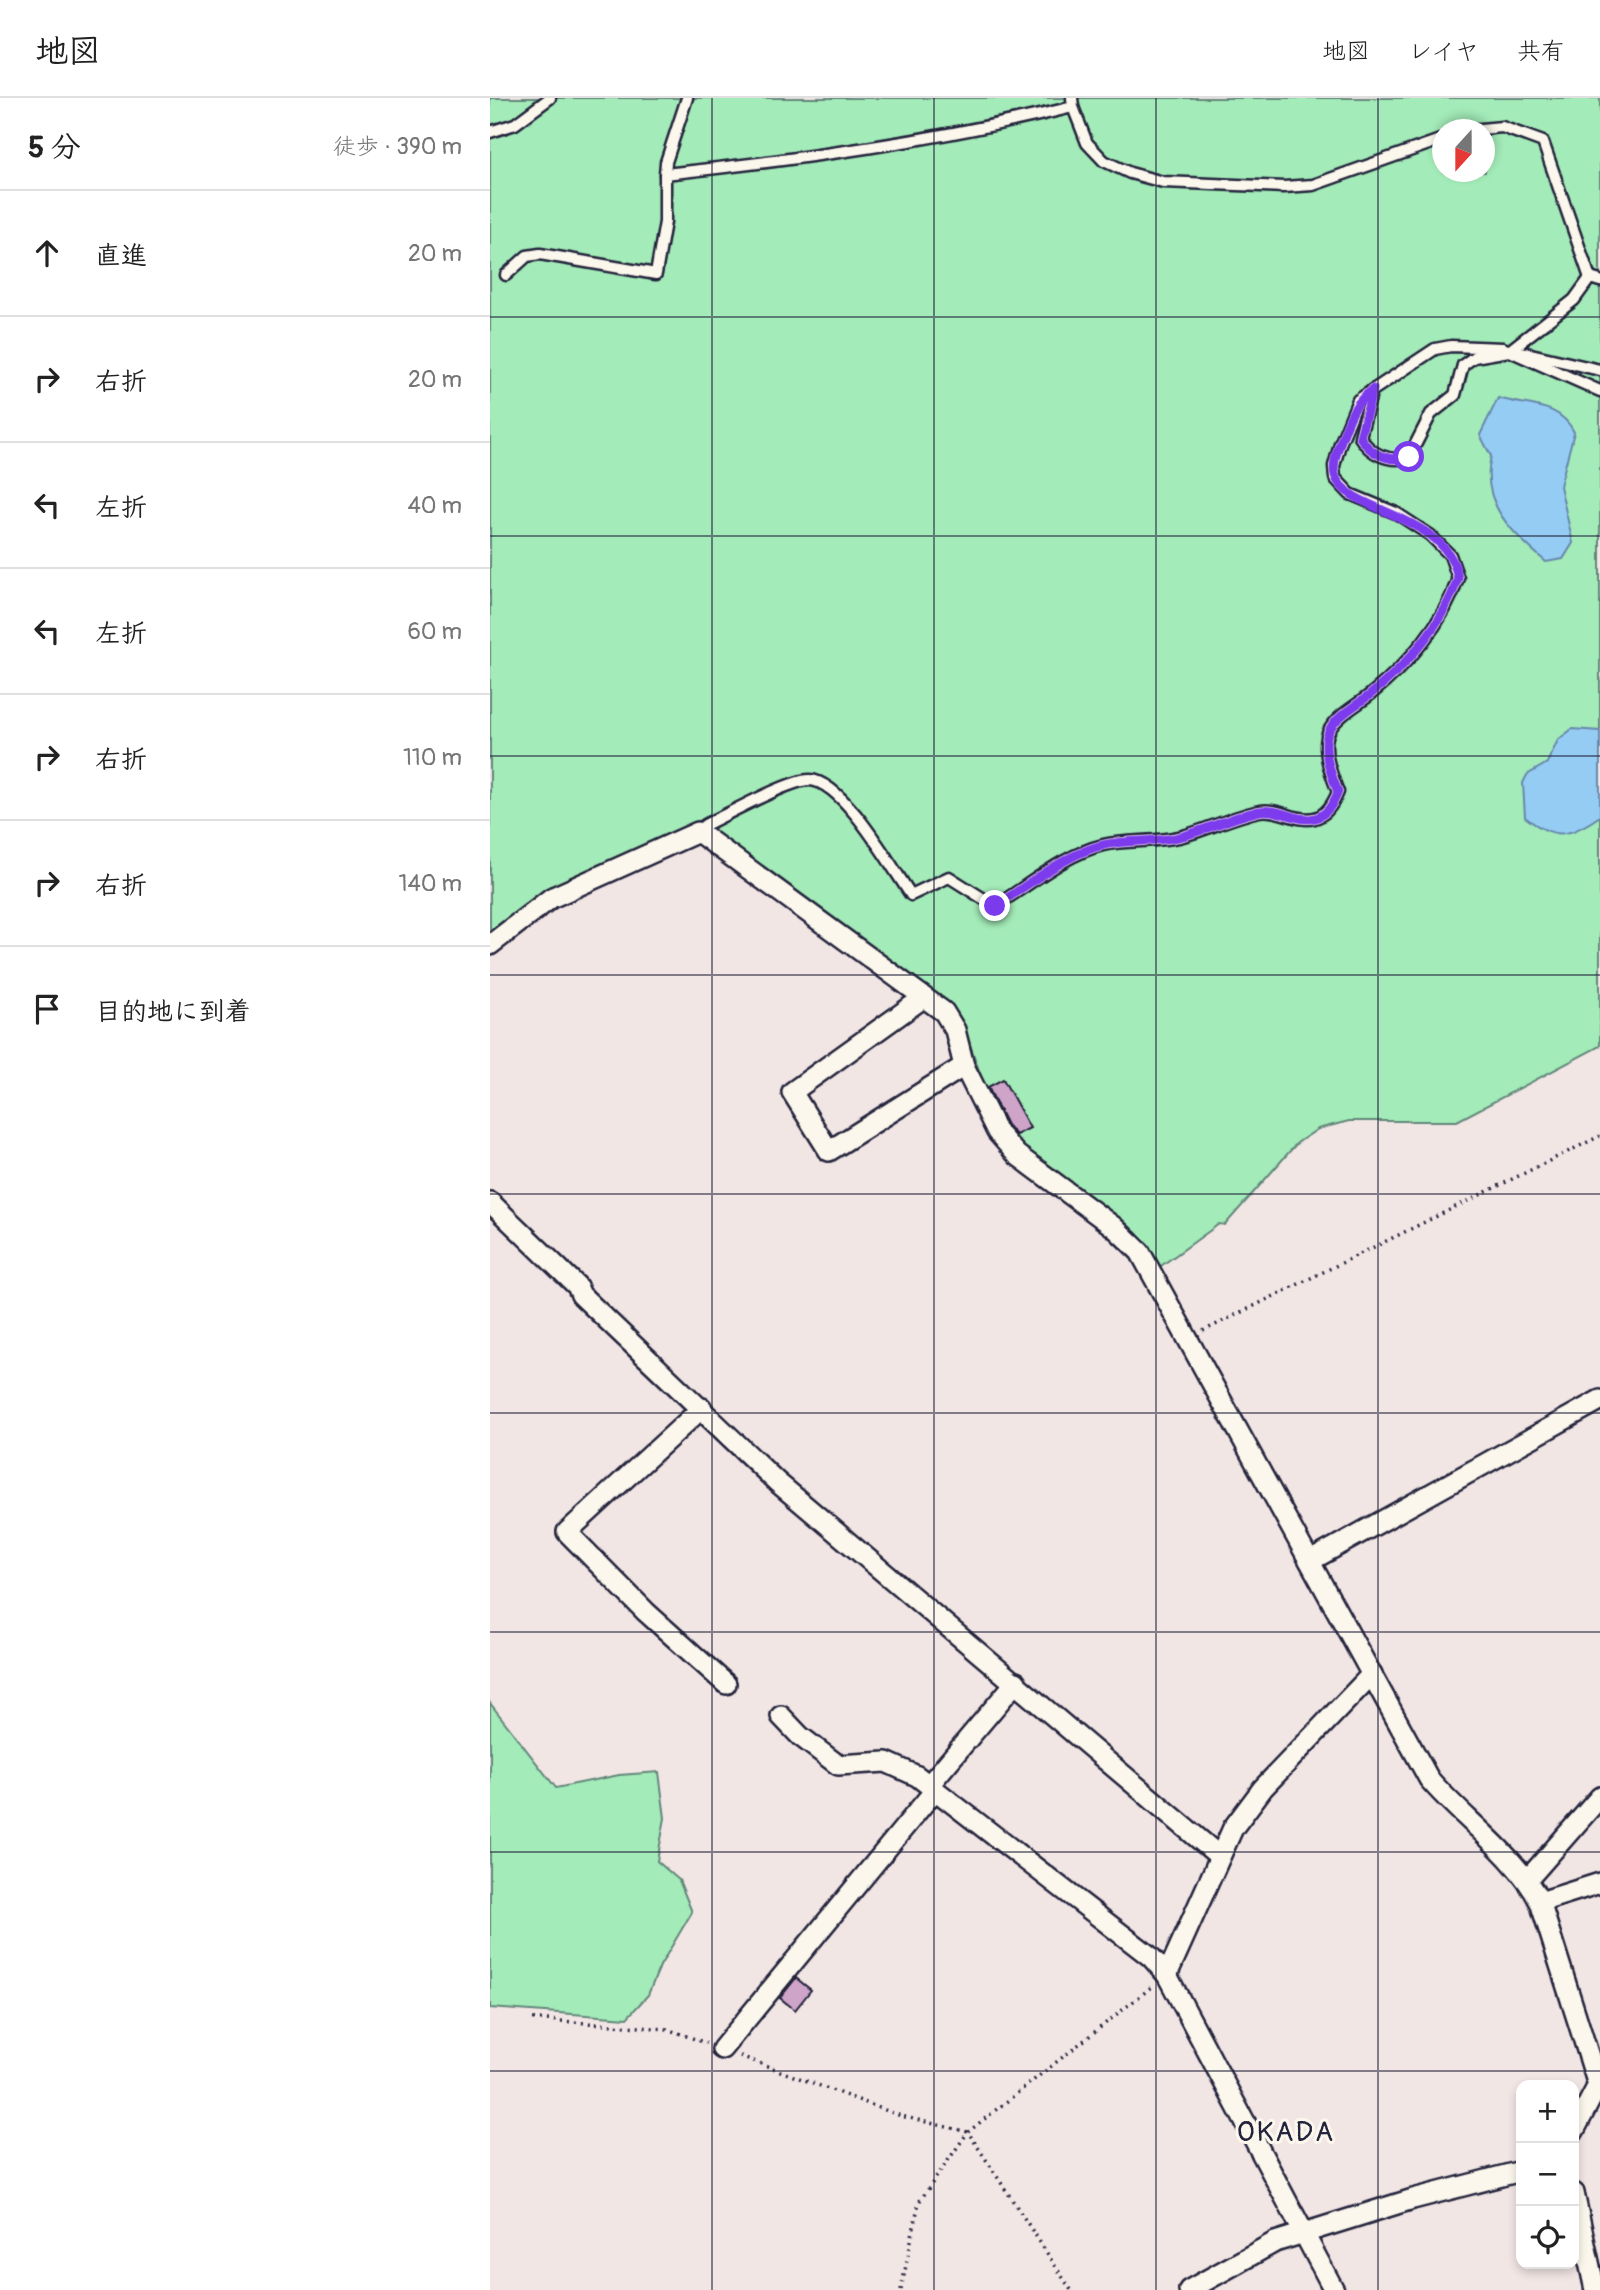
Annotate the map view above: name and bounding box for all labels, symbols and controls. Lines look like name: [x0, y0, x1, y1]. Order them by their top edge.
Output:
text: 地図: [35, 31, 101, 72]
text: 地図: [1322, 37, 1370, 66]
text: レイヤ: [1408, 37, 1479, 66]
text: 共有: [1517, 37, 1565, 66]
north arrow: [1432, 119, 1495, 182]
text: 5 分: [28, 129, 81, 166]
text: 徒歩 · 390 m: [333, 132, 462, 161]
icon: ahead: [28, 234, 66, 272]
text: 20 m: [408, 239, 462, 268]
text: 直進: [95, 240, 147, 272]
icon: right: [28, 360, 66, 398]
text: 20 m: [408, 365, 462, 394]
text: 右折: [95, 366, 147, 398]
route start: [1393, 441, 1424, 472]
icon: left: [28, 486, 66, 524]
text: 40 m: [408, 491, 462, 520]
text: 左折: [95, 492, 147, 524]
icon: left: [28, 612, 66, 650]
text: 60 m: [407, 617, 462, 646]
text: 左折: [95, 618, 147, 650]
icon: right: [28, 738, 66, 776]
text: 110 m: [403, 743, 462, 772]
text: 右折: [95, 744, 147, 776]
icon: right: [28, 864, 66, 902]
text: 140 m: [399, 869, 462, 898]
text: 右折: [95, 870, 147, 902]
route end: [979, 890, 1010, 921]
icon: arrive: [28, 990, 66, 1028]
text: 目的地に到着: [95, 996, 251, 1028]
map controls: [1516, 2080, 1579, 2269]
button: +: [1516, 2080, 1579, 2143]
district label: OKADA: [1237, 2115, 1335, 2150]
button: −: [1516, 2143, 1579, 2206]
button: locate: [1516, 2206, 1579, 2269]

